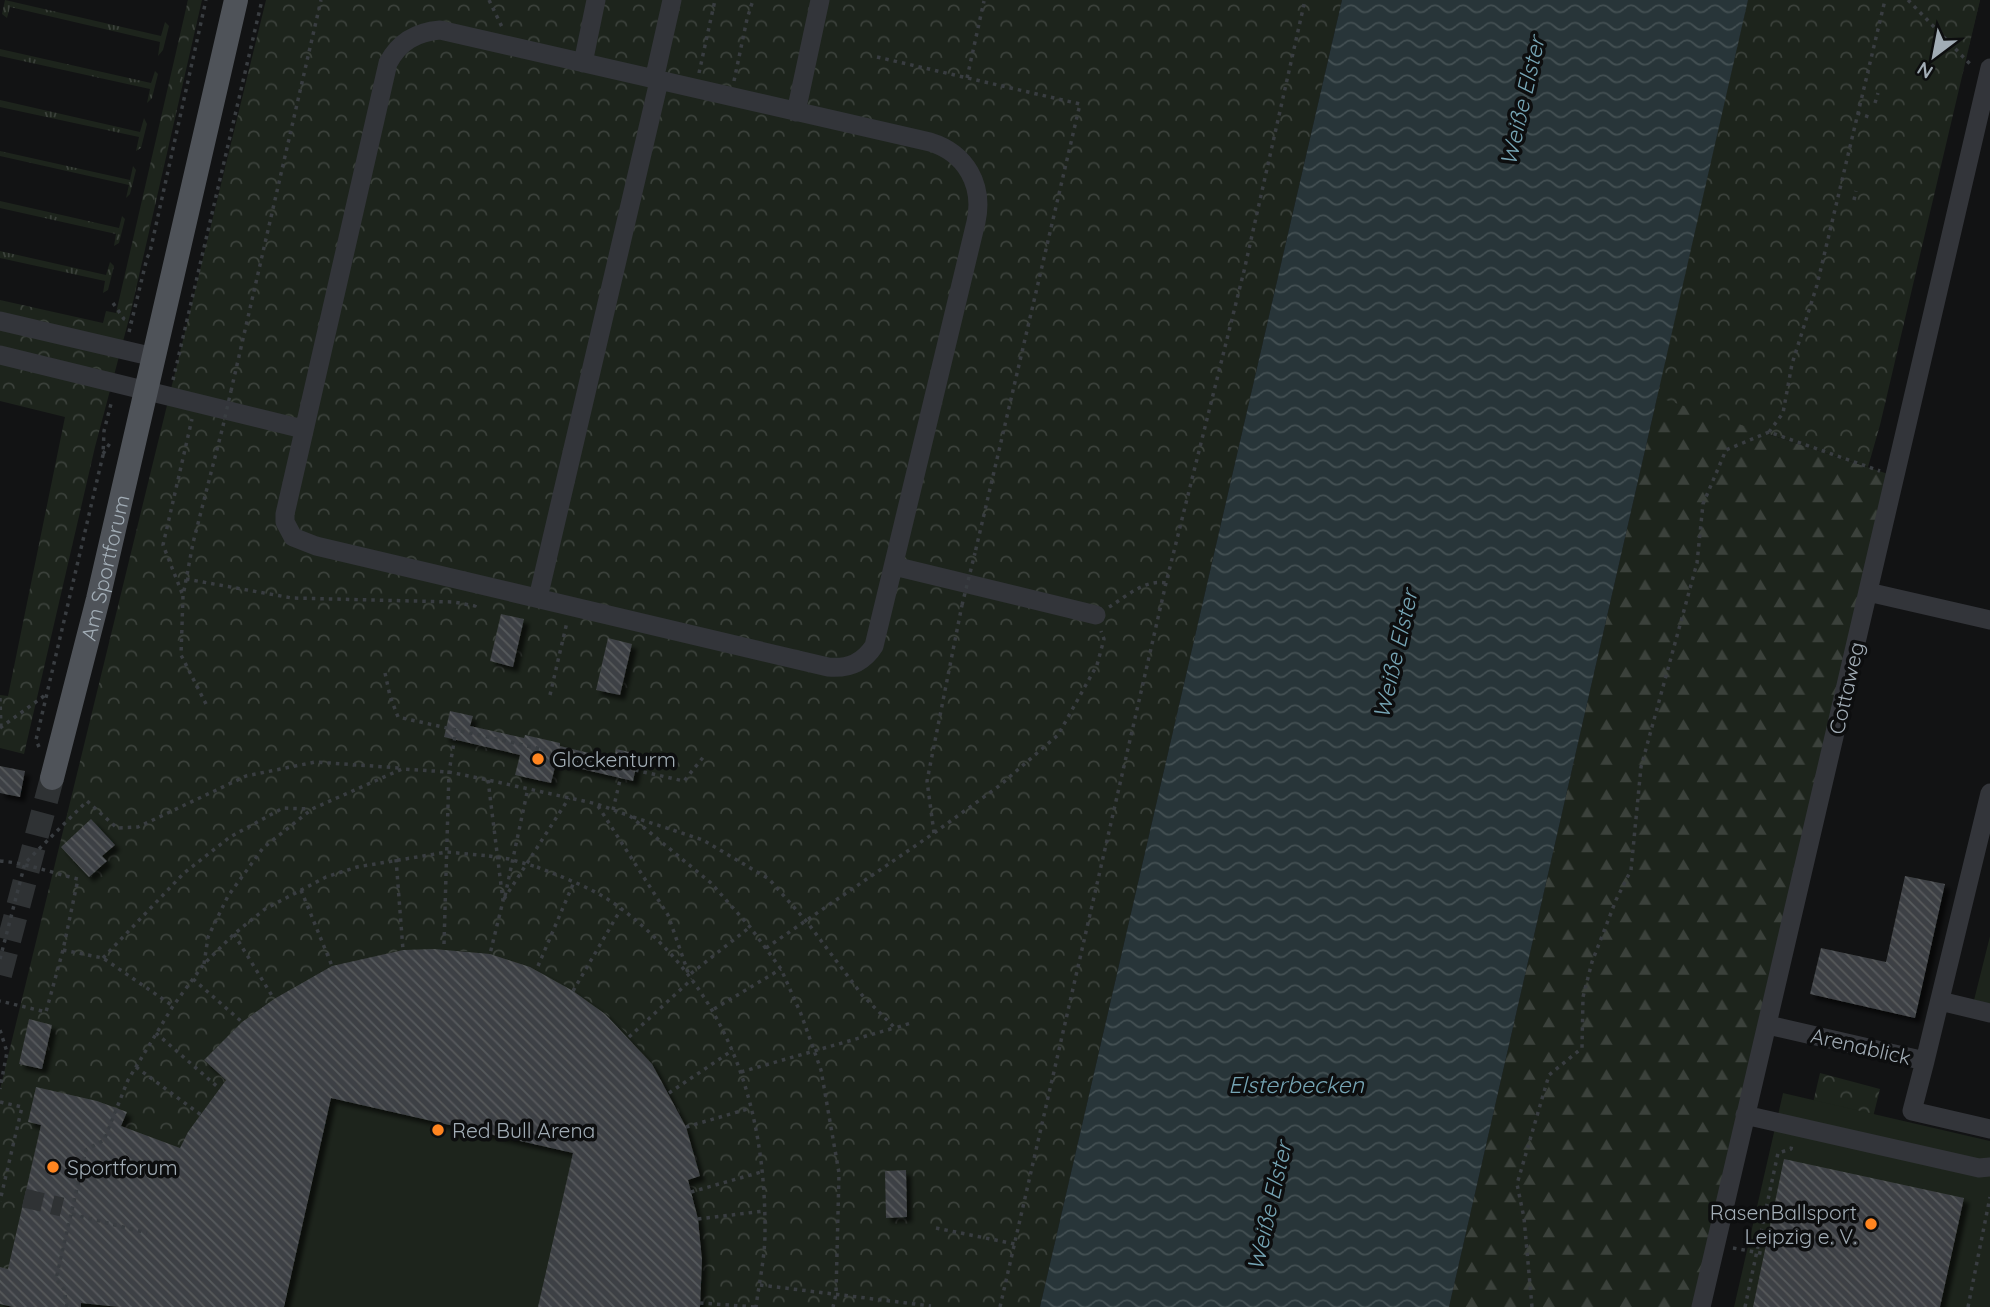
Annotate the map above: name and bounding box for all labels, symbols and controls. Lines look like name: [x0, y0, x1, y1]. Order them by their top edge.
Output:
north arrow: [1899, 21, 1969, 91]
water label: Weiße Elster: [1493, 31, 1552, 168]
text: N: [1913, 57, 1937, 84]
street label: Am Sportforum: [75, 492, 135, 643]
water label: Weiße Elster: [1366, 584, 1425, 721]
street label: Cottaweg: [1823, 639, 1869, 737]
place label: Glockenturm: [552, 746, 676, 772]
marker: Glockenturm: [530, 751, 546, 767]
street label: Arenablick: [1808, 1022, 1914, 1070]
water label: Elsterbecken: [1228, 1070, 1365, 1099]
place label: Red Bull Arena: [452, 1117, 595, 1143]
marker: Red Bull Arena: [430, 1122, 446, 1138]
water label: Weiße Elster: [1240, 1136, 1299, 1273]
place label: Sportforum: [67, 1154, 178, 1180]
marker: Sportforum: [45, 1159, 61, 1175]
place label: RasenBallsport Leipzig e. V.: [1710, 1199, 1857, 1249]
marker: RasenBallsport Leipzig e. V.: [1863, 1216, 1879, 1232]

